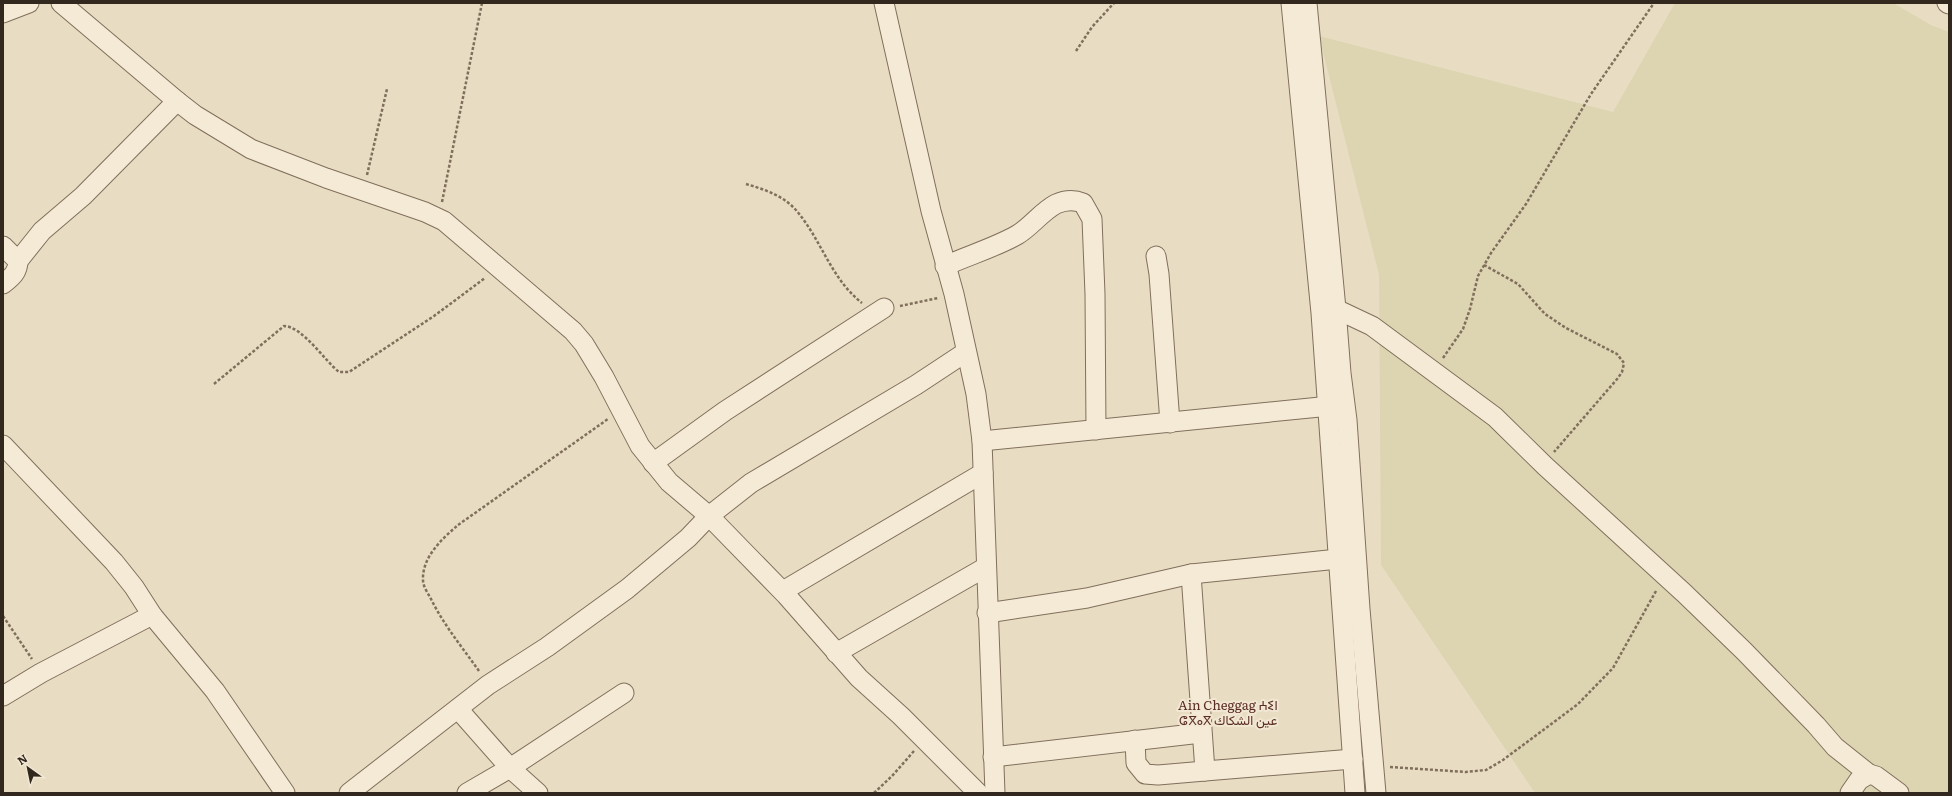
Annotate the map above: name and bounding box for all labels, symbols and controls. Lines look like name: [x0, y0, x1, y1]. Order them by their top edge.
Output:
district label: Ain Cheggag ⵄⵉⵏ ⵛⴳⴰⴳ عين الشكاك: [1178, 695, 1278, 729]
north arrow: [8, 748, 48, 788]
text: N: [14, 750, 30, 768]

